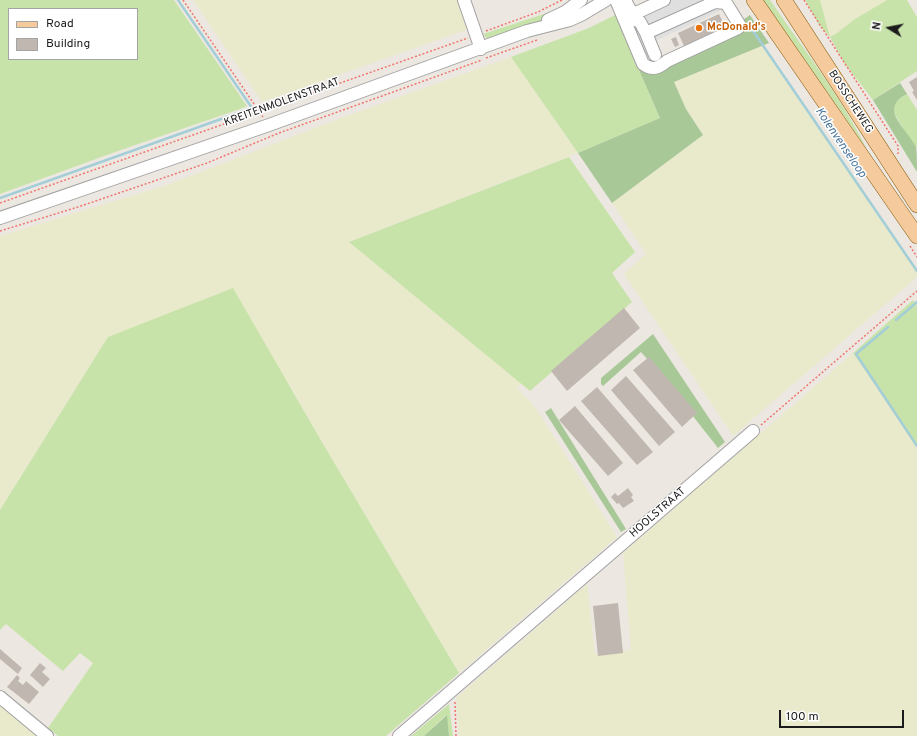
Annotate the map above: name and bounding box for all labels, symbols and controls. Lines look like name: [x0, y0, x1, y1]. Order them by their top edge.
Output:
legend: [8, 8, 138, 60]
north arrow: [869, 8, 909, 48]
text: Road: [46, 16, 74, 32]
place label: McDonald's: [707, 21, 766, 35]
text: N: [870, 21, 885, 31]
marker: McDonald's: [694, 23, 704, 33]
text: Building: [46, 36, 90, 52]
street label: BOSSCHEWEG: [825, 68, 875, 136]
street label: KREITENMOLENSTRAAT: [222, 76, 342, 130]
water label: Kolenvenseloop: [811, 105, 869, 181]
street label: HOOLSTRAAT: [627, 485, 689, 541]
scale bar: [781, 702, 906, 728]
text: 100 m: [786, 709, 819, 725]

